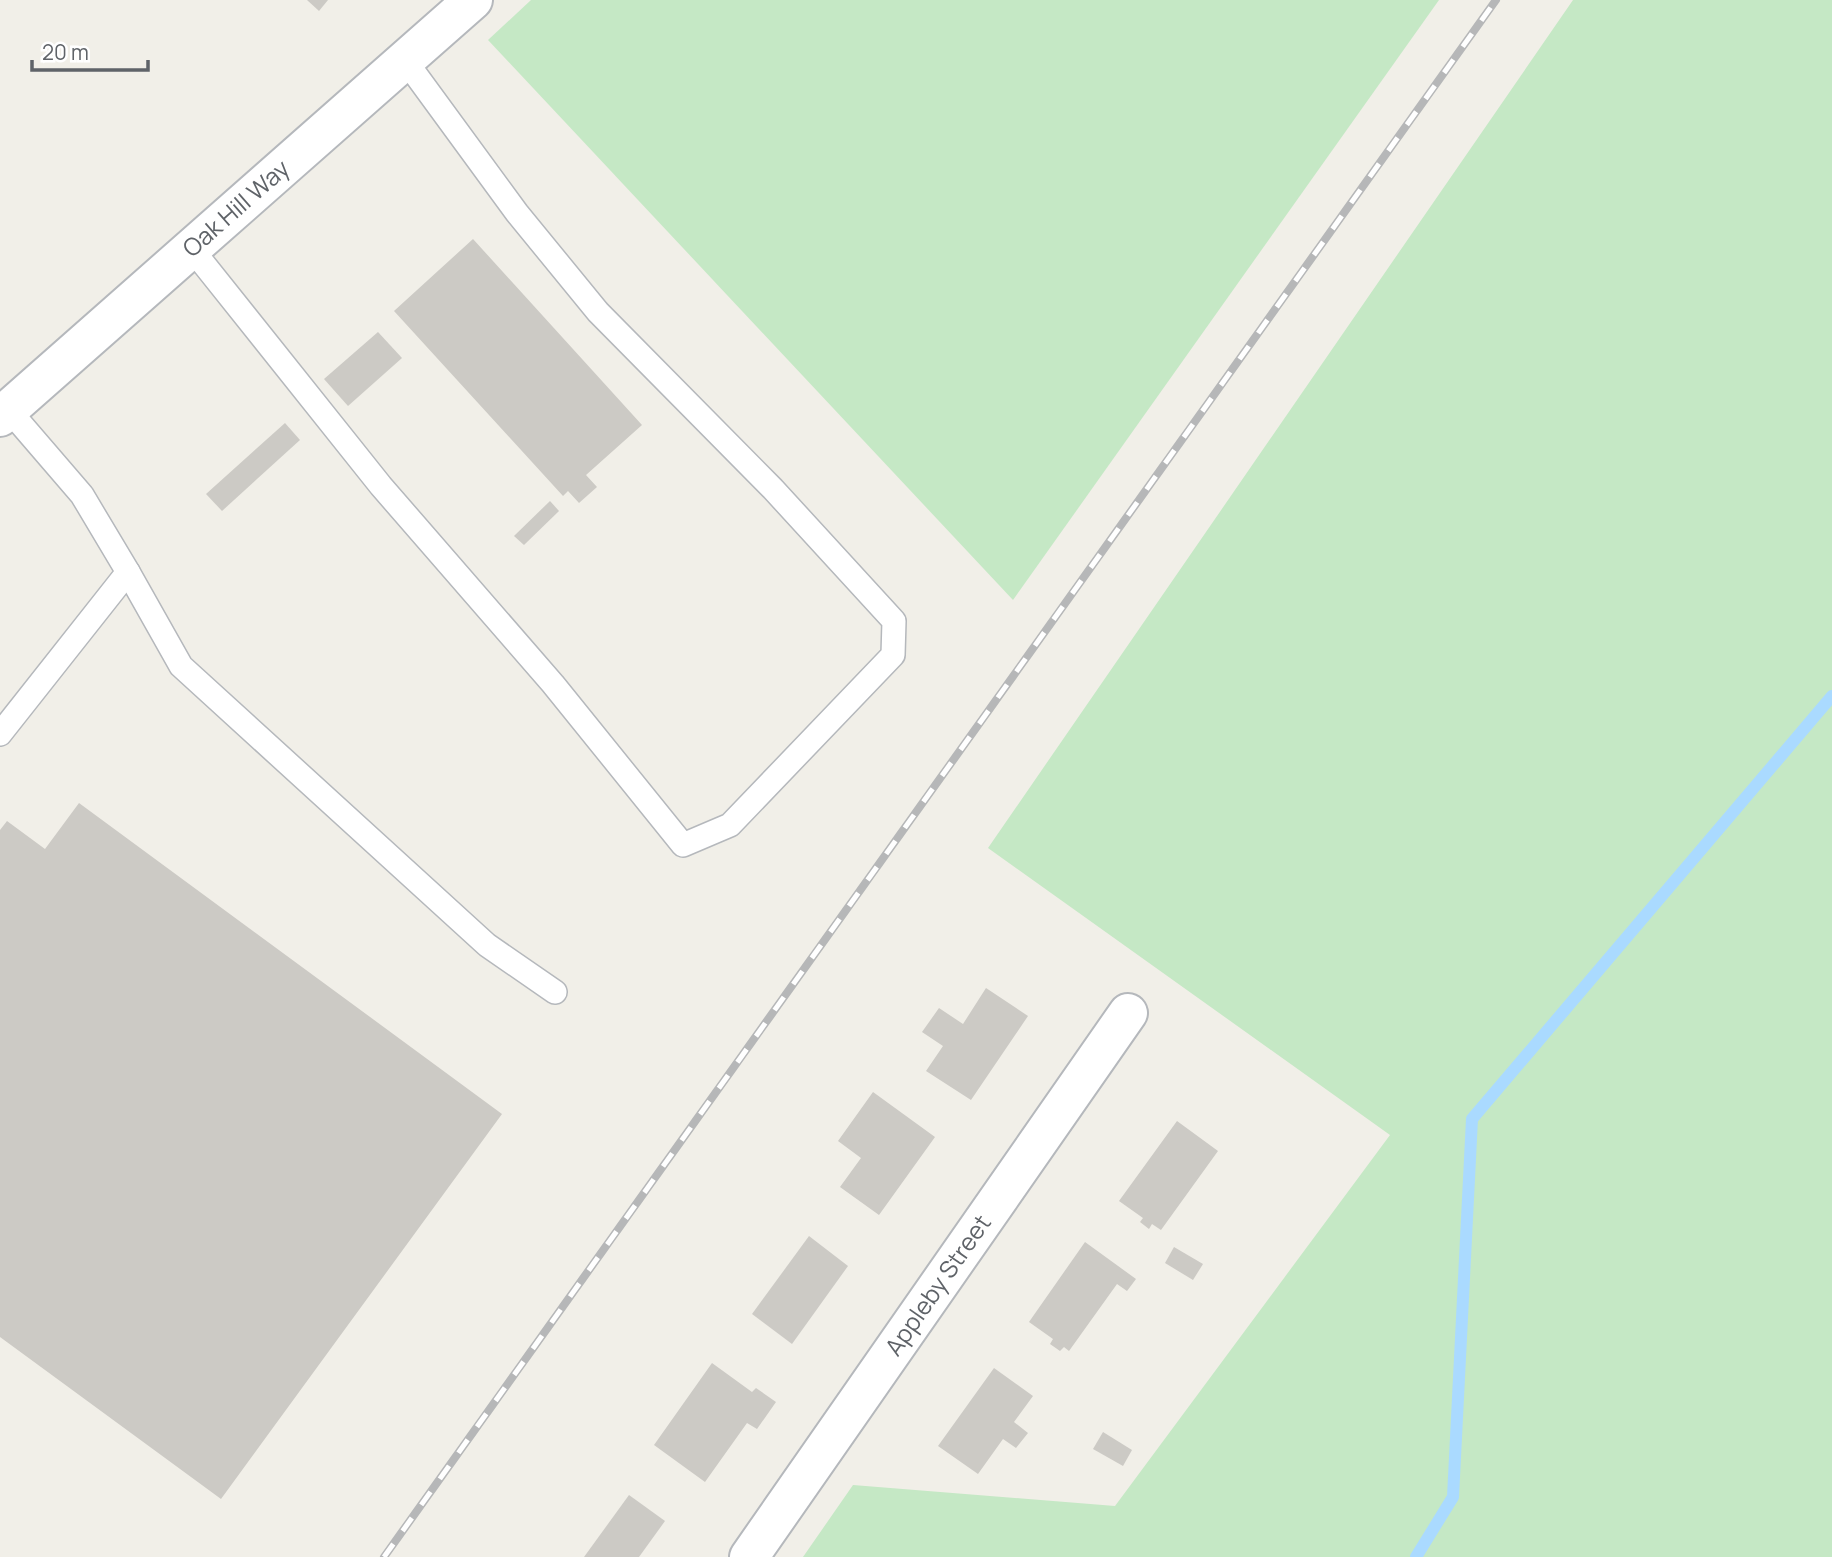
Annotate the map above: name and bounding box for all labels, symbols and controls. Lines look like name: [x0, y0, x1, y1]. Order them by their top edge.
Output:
scale bar: [32, 28, 147, 72]
text: 20 m: [42, 38, 89, 66]
street label: Oak Hill Way: [175, 151, 296, 264]
street label: Appleby Street: [876, 1207, 998, 1362]

